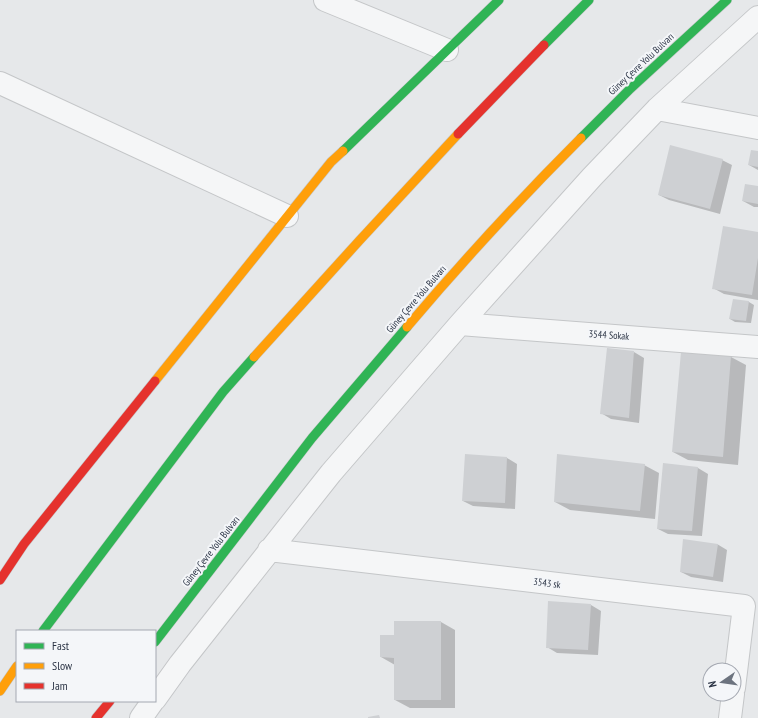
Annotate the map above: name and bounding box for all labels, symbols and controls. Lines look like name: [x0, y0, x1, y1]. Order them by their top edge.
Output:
street label: Güney Çevre Yolu Bulvarı: [605, 30, 677, 98]
street label: Güney Çevre Yolu Bulvarı: [383, 263, 449, 335]
street label: 3544 Sokak: [588, 327, 630, 343]
street label: Güney Çevre Yolu Bulvarı: [180, 513, 242, 589]
street label: 3543 sk: [533, 575, 561, 591]
legend: [16, 630, 156, 702]
text: Fast: [52, 638, 70, 653]
text: Slow: [52, 658, 73, 673]
north arrow: [702, 662, 742, 702]
text: Jam: [51, 678, 68, 693]
text: N: [705, 680, 720, 689]

